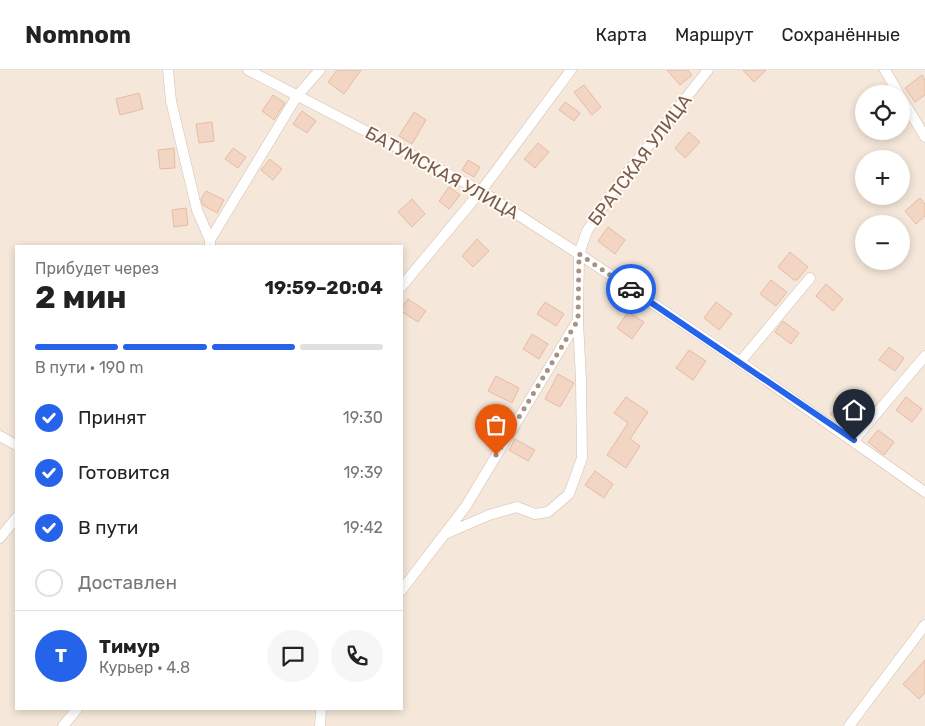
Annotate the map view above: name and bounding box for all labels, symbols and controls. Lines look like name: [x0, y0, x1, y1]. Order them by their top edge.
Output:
text: Nomnom: [25, 21, 131, 49]
text: Карта: [596, 24, 647, 46]
text: Маршрут: [675, 24, 754, 46]
text: Сохранённые: [782, 24, 900, 46]
map controls: [855, 85, 910, 270]
button: locate: [855, 85, 910, 140]
street label: БРАТСКАЯ УЛИЦА: [583, 90, 697, 230]
street label: БАТУМСКАЯ УЛИЦА: [361, 122, 523, 224]
button: +: [855, 150, 910, 205]
button: −: [855, 215, 910, 270]
text: Прибудет через: [35, 259, 159, 278]
courier: [606, 264, 656, 314]
icon: car: [617, 275, 645, 303]
text: 19:59–20:04: [265, 276, 383, 299]
text: 2 мин: [35, 278, 127, 316]
text: В пути · 190 m: [35, 358, 144, 377]
pin: [833, 389, 875, 440]
icon: home: [840, 396, 868, 424]
icon: check: [35, 404, 63, 432]
pin: [475, 404, 517, 455]
text: Принят: [78, 406, 146, 429]
text: 19:30: [343, 408, 383, 427]
icon: bag: [482, 411, 510, 439]
icon: check: [35, 459, 63, 487]
text: Готовится: [78, 461, 170, 484]
text: 19:39: [343, 463, 383, 482]
icon: check: [35, 514, 63, 542]
text: В пути: [78, 516, 138, 539]
text: 19:42: [343, 518, 383, 537]
text: Доставлен: [78, 571, 177, 594]
button: chat: [267, 630, 319, 682]
button: phone: [331, 630, 383, 682]
text: Тимур: [99, 635, 160, 658]
text: Т: [55, 644, 67, 667]
text: Курьер · 4.8: [99, 658, 190, 677]

